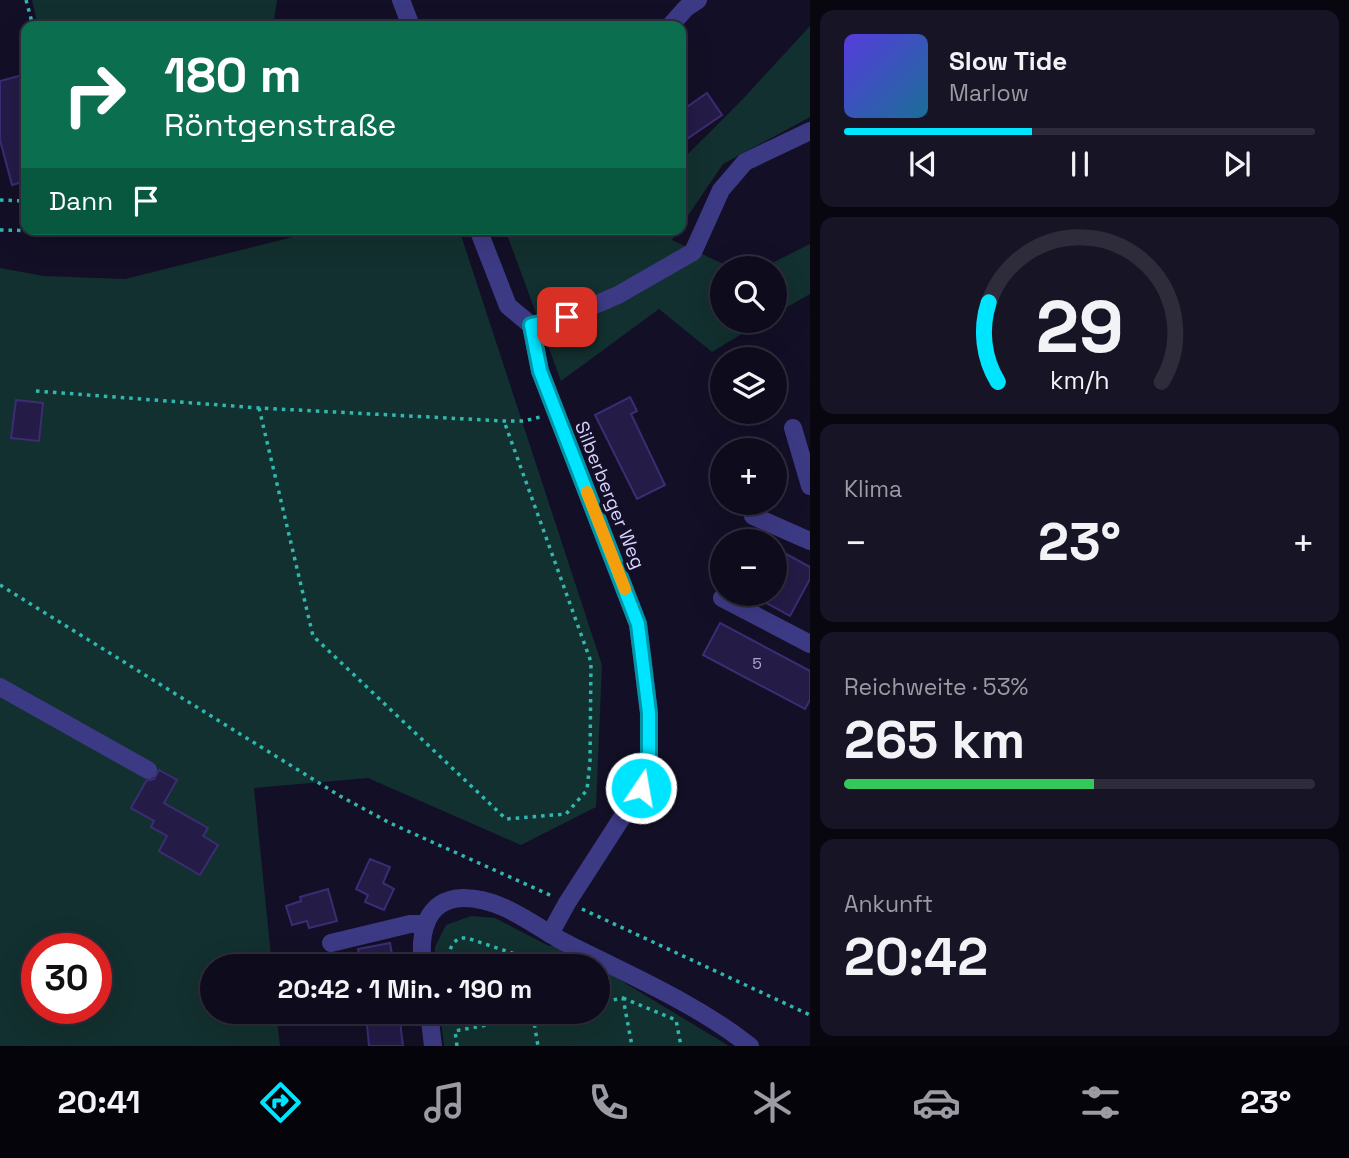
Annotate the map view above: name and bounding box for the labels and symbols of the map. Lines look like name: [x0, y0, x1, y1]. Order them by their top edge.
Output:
pin: [537, 287, 597, 347]
street label: Silberberger Weg: [569, 417, 651, 573]
house number: 5: [752, 653, 762, 674]
position arrow: [604, 751, 678, 825]
speed limit sign: 30: [21, 933, 112, 1024]

